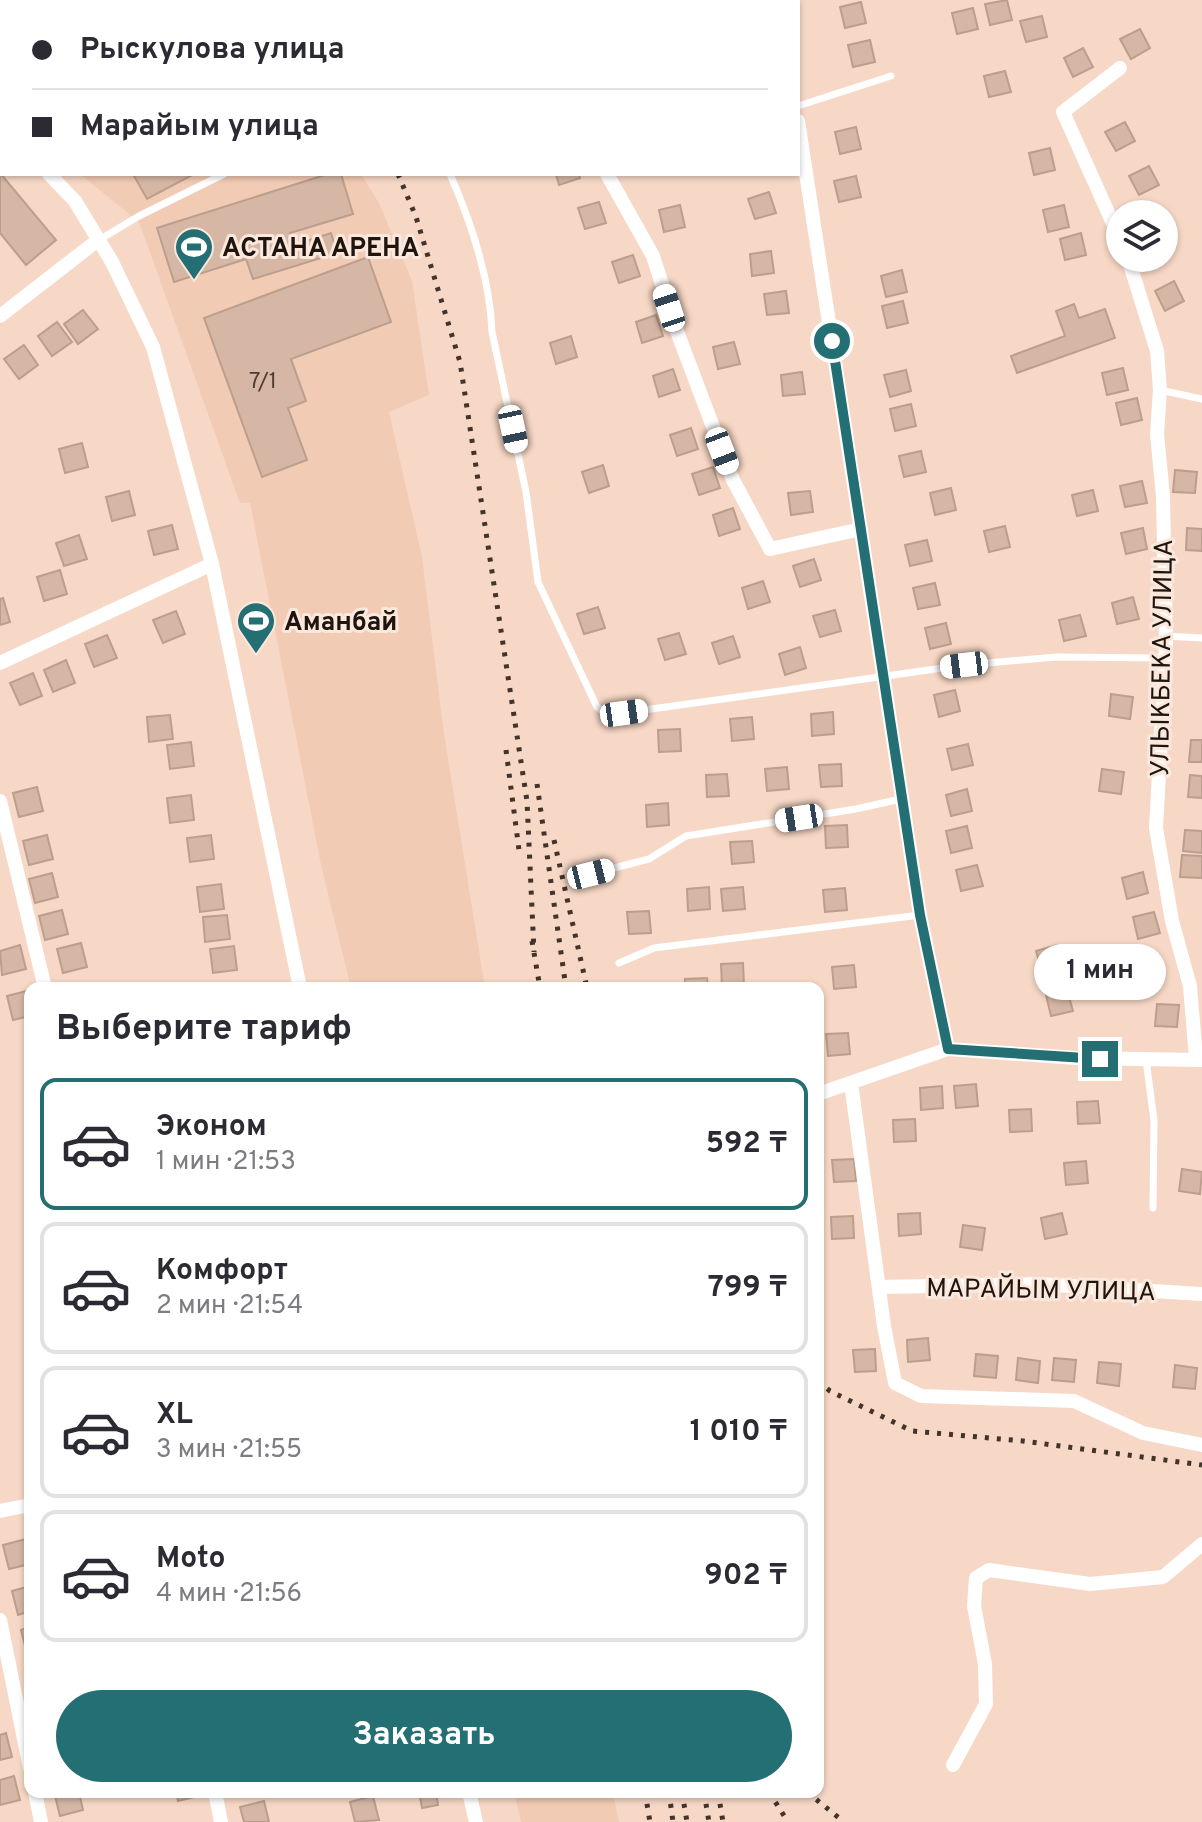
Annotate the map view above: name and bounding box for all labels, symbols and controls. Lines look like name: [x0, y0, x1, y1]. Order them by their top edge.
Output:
text: Рыскулова улица: [80, 32, 344, 69]
text: Марайым улица: [80, 109, 319, 146]
map controls: [1106, 200, 1178, 272]
button: layers: [1106, 200, 1178, 272]
sports icon: АСТАНА АРЕНА: [173, 226, 215, 281]
place label: АСТАНА АРЕНА: [222, 233, 420, 266]
car: [650, 281, 688, 335]
route start: [814, 323, 850, 359]
house number: 7/1: [249, 369, 277, 396]
car: [496, 403, 530, 455]
car: [702, 424, 742, 478]
street label: УЛЫКБЕКА УЛИЦА: [1145, 539, 1182, 777]
sports icon: Аманбай: [235, 600, 277, 655]
place label: Аманбай: [284, 607, 397, 640]
car: [939, 650, 989, 680]
car: [599, 698, 649, 728]
car: [773, 802, 825, 834]
car: [565, 857, 617, 891]
callout: 1 мин: [1034, 943, 1166, 999]
text: 1 мин: [1066, 955, 1134, 988]
text: Выберите тариф: [56, 1007, 352, 1053]
route end: [1082, 1041, 1118, 1077]
icon: car: [60, 1108, 132, 1180]
text: Эконом: [156, 1109, 267, 1146]
text: 592 ₸: [706, 1126, 788, 1163]
text: 1 мин · 21:53: [156, 1146, 296, 1179]
icon: car: [60, 1252, 132, 1324]
text: Комфорт: [156, 1253, 288, 1290]
text: 799 ₸: [708, 1270, 788, 1307]
street label: МАРАЙЫМ УЛИЦА: [926, 1271, 1156, 1310]
text: 2 мин · 21:54: [156, 1290, 303, 1323]
icon: car: [60, 1396, 132, 1468]
text: XL: [156, 1397, 193, 1434]
text: 1 010 ₸: [690, 1414, 788, 1451]
text: 3 мин · 21:55: [156, 1434, 302, 1467]
icon: car: [60, 1540, 132, 1612]
text: Moto: [156, 1541, 226, 1578]
text: 902 ₸: [704, 1558, 788, 1595]
text: 4 мин · 21:56: [156, 1578, 302, 1611]
button: Заказать: [56, 1690, 792, 1782]

